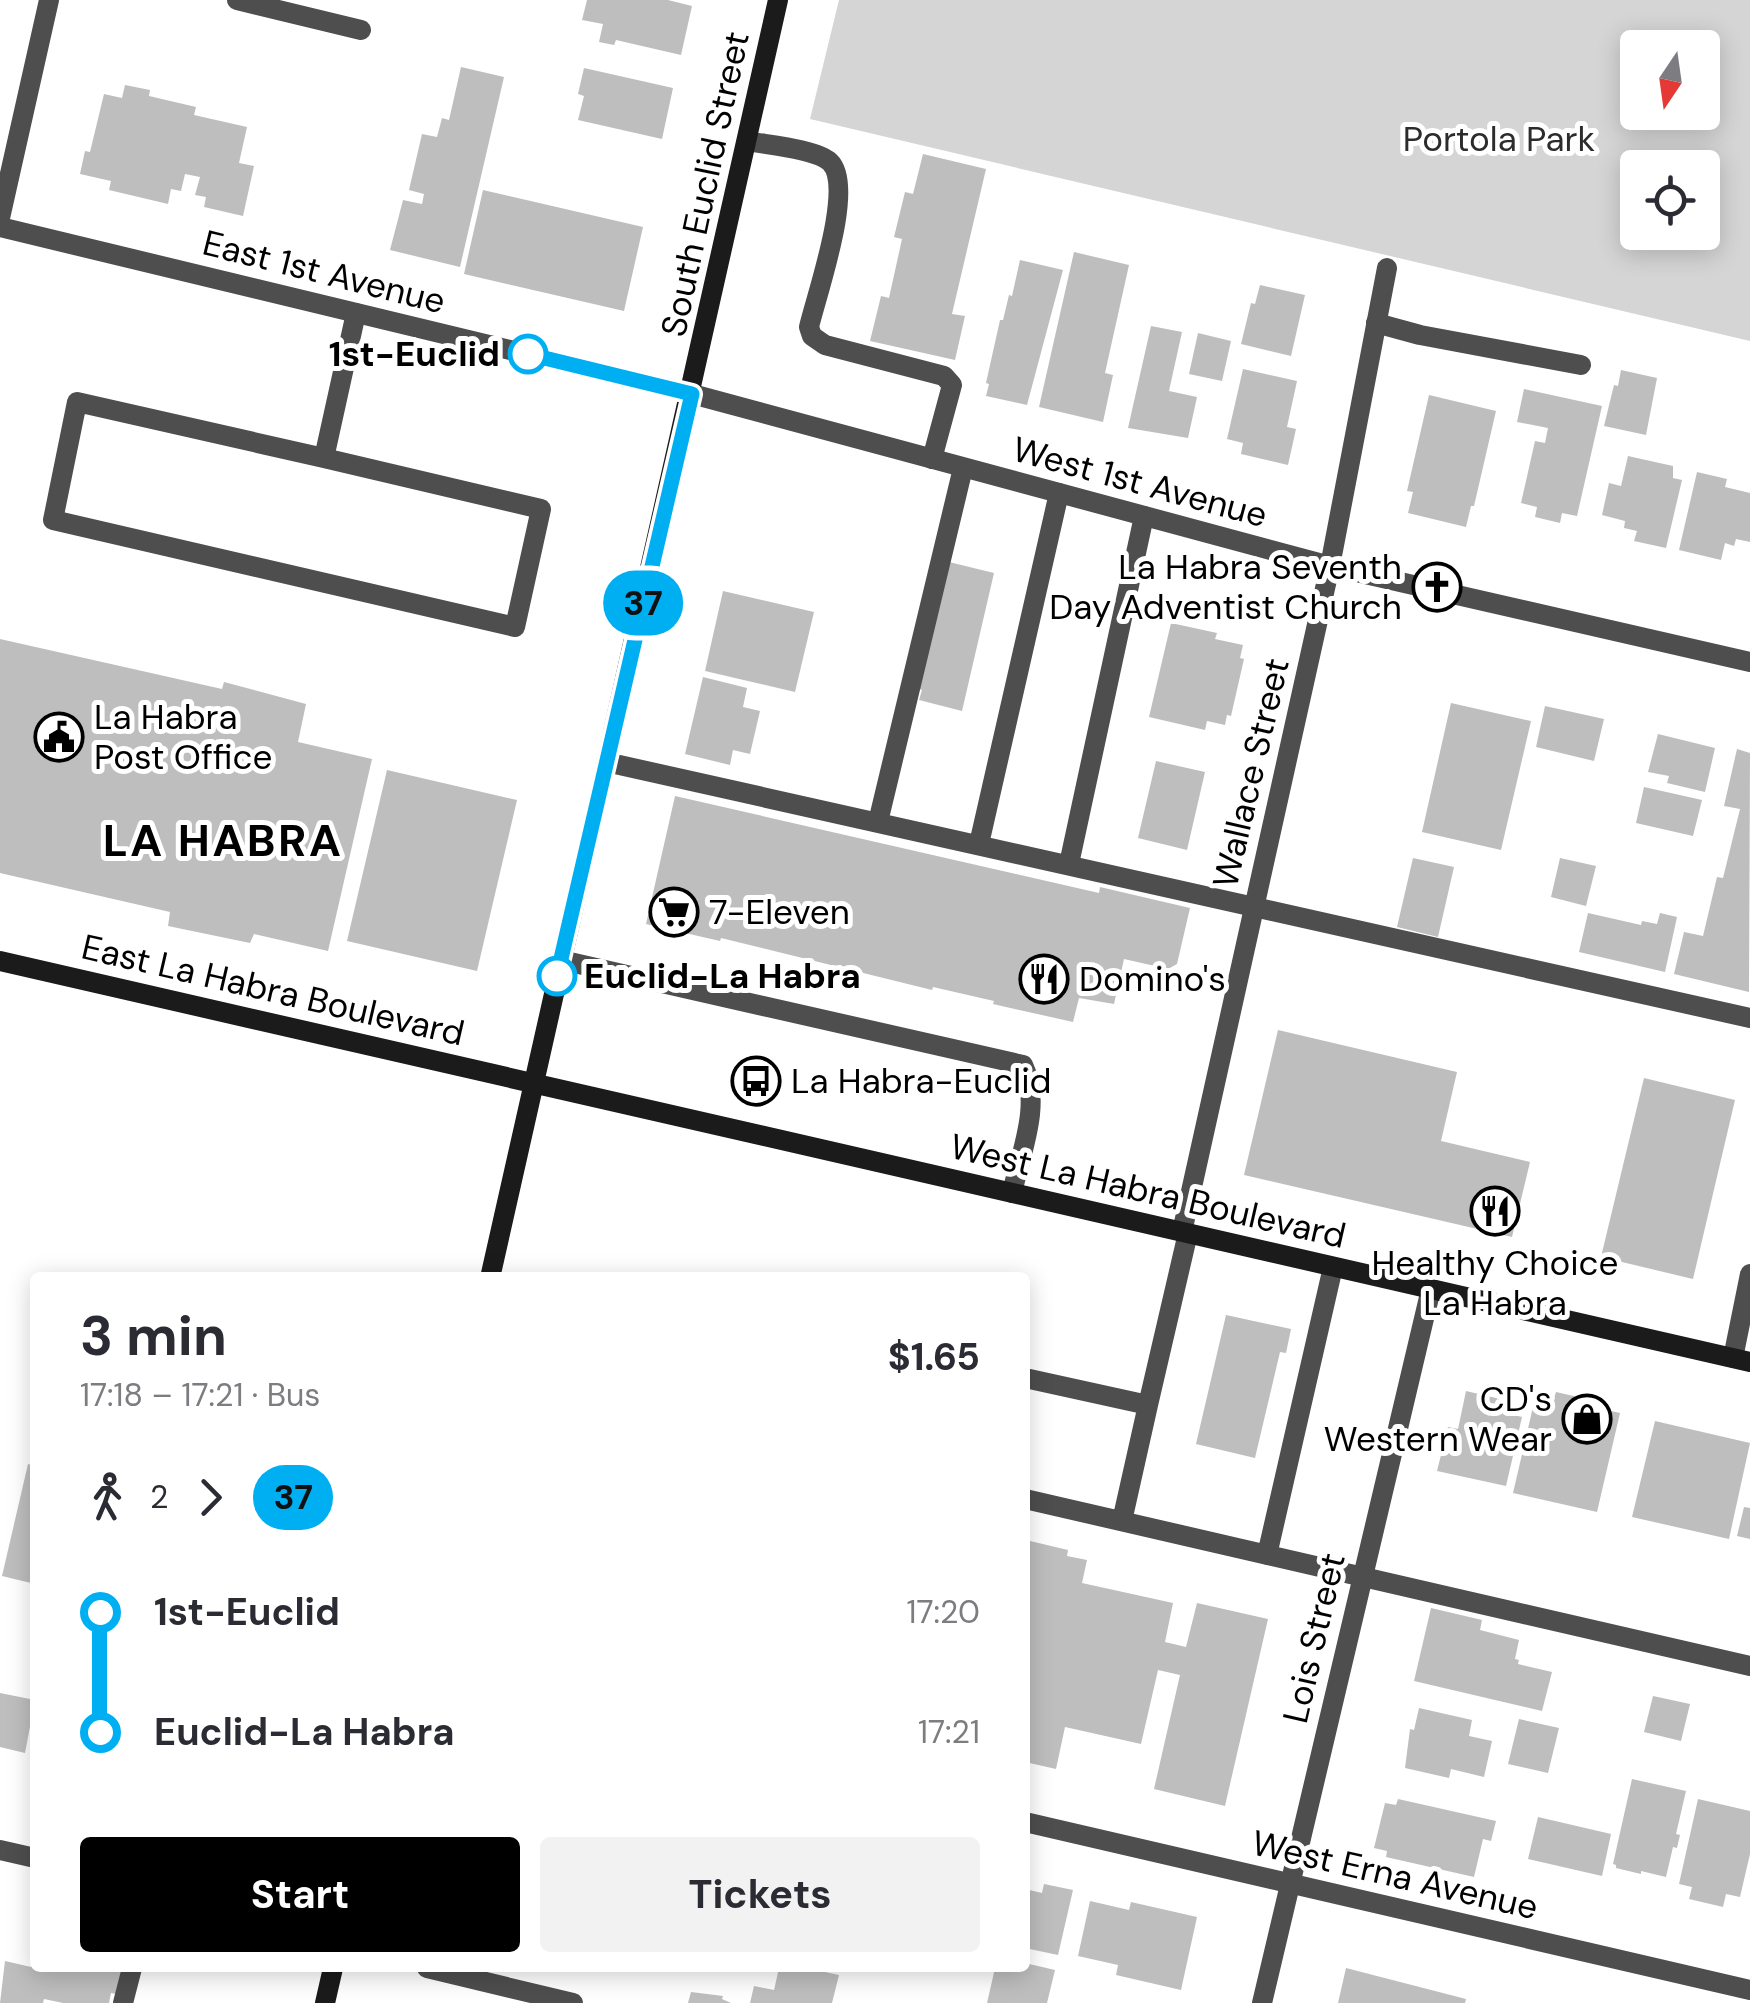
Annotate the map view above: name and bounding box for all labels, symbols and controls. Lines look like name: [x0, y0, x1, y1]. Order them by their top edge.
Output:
street label: South Euclid Street: [650, 27, 760, 341]
north arrow: [1620, 30, 1720, 130]
map controls: [1620, 30, 1720, 250]
park label: Portola Park: [1403, 116, 1595, 162]
button: locate: [1620, 150, 1720, 250]
street label: East 1st Avenue: [198, 220, 450, 324]
place label: 1st-Euclid: [329, 331, 500, 377]
marker: 1st-Euclid: [509, 335, 547, 373]
street label: West 1st Avenue: [1008, 426, 1272, 538]
place label: La Habra Seventh Day Adventist Church: [1049, 544, 1402, 630]
church icon: La Habra Seventh Day Adventist Church: [1411, 561, 1463, 613]
line badge: 37: [598, 570, 688, 636]
text: 37: [623, 580, 663, 626]
street label: Wallace Street: [1202, 654, 1300, 892]
place label: La Habra Post Office: [94, 694, 272, 780]
public building icon: La Habra Post Office: [33, 711, 85, 763]
district label: LA HABRA: [103, 811, 343, 870]
supermarket icon: 7-Eleven: [648, 886, 700, 938]
place label: 7-Eleven: [709, 889, 850, 935]
street label: East La Habra Boulevard: [77, 924, 469, 1056]
place label: Euclid-La Habra: [584, 953, 861, 999]
restaurant icon: Domino's: [1018, 953, 1070, 1005]
place label: Domino's: [1079, 956, 1226, 1002]
marker: Euclid-La Habra: [538, 957, 576, 995]
bus stop icon: La Habra-Euclid: [730, 1055, 782, 1107]
place label: La Habra-Euclid: [791, 1058, 1052, 1104]
street label: West La Habra Boulevard: [946, 1123, 1350, 1259]
restaurant icon: Healthy Choice La Habra: [1469, 1185, 1521, 1237]
place label: Healthy Choice La Habra: [1372, 1240, 1618, 1326]
text: 3 min: [80, 1300, 227, 1372]
text: $1.65: [888, 1332, 980, 1382]
text: 17:18 – 17:21 · Bus: [80, 1374, 320, 1416]
place label: CD's Western Wear: [1324, 1376, 1552, 1462]
shop icon: CD's Western Wear: [1561, 1393, 1613, 1445]
icon: walk: [80, 1470, 135, 1525]
icon: forward: [183, 1470, 238, 1525]
text: 37: [273, 1474, 313, 1520]
text: 2: [150, 1476, 168, 1518]
street label: Lois Street: [1272, 1549, 1356, 1727]
text: 1st-Euclid: [154, 1587, 340, 1637]
text: 17:20: [906, 1591, 980, 1633]
text: Euclid-La Habra: [154, 1707, 454, 1757]
text: 17:21: [918, 1711, 980, 1753]
street label: West Erna Avenue: [1248, 1820, 1542, 1930]
button: Start: [80, 1837, 520, 1952]
button: Tickets: [540, 1837, 980, 1952]

